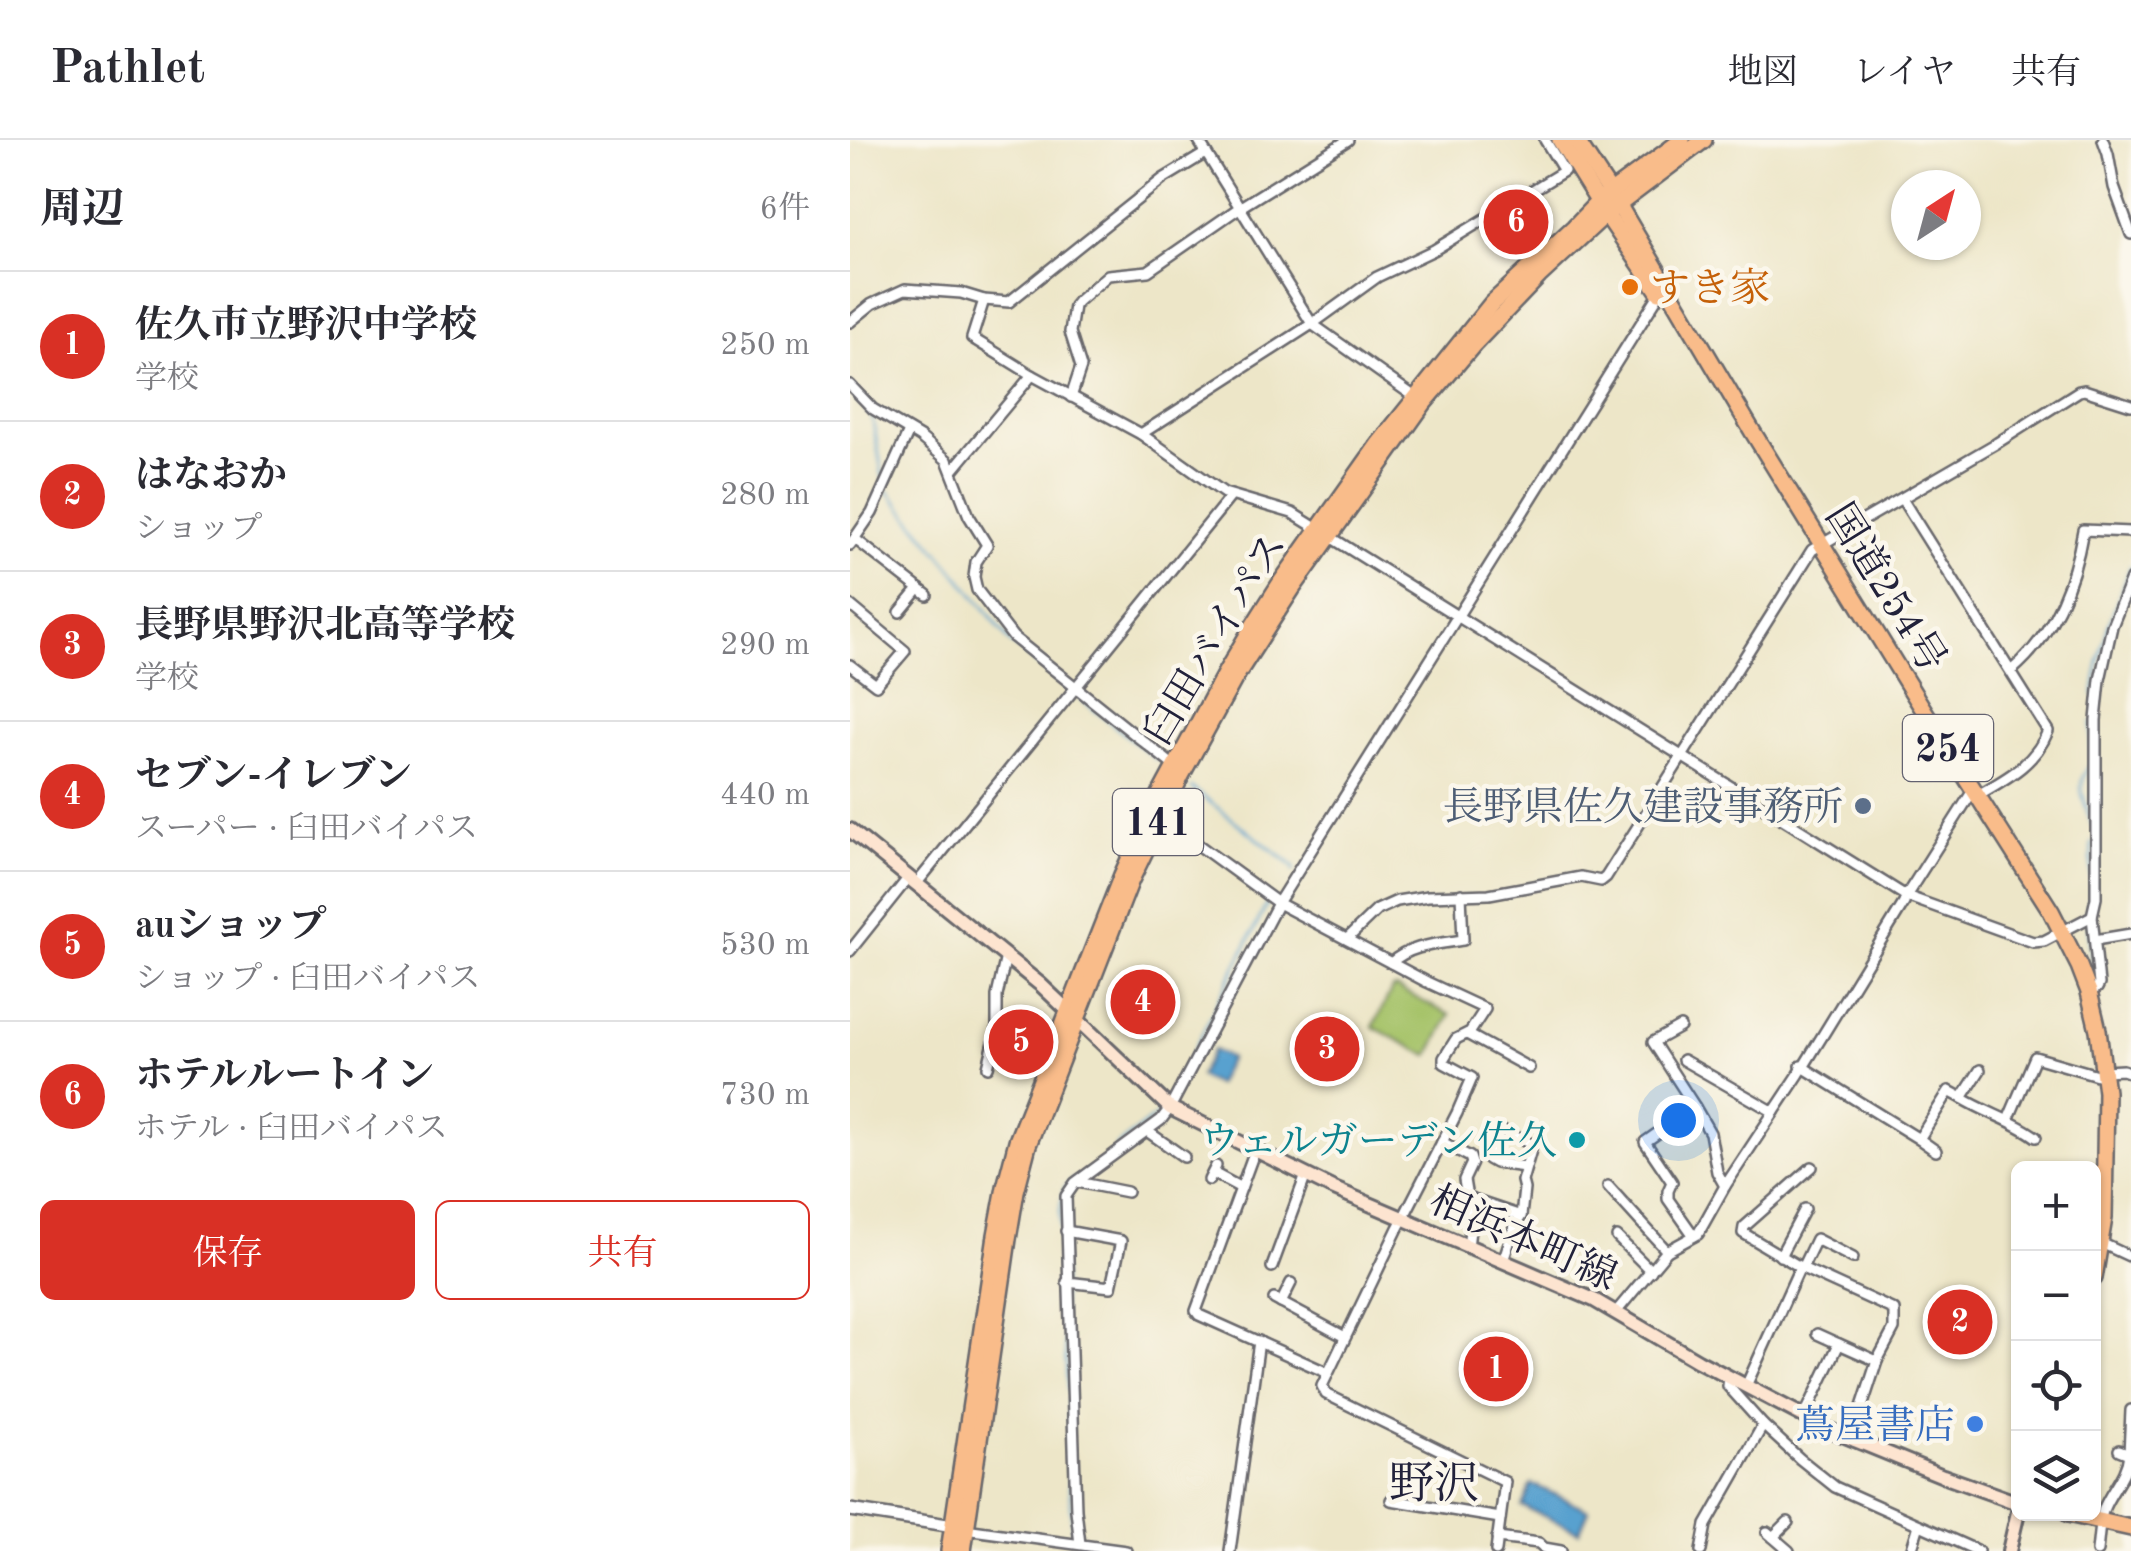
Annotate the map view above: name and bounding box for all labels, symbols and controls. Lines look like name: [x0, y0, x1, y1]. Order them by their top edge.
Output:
text: Pathlet: [50, 45, 205, 93]
text: 地図: [1728, 56, 1798, 91]
text: レイヤ: [1853, 56, 1956, 91]
text: 共有: [2011, 56, 2081, 91]
north arrow: [1891, 170, 1981, 260]
pin: 6: [1484, 184, 1548, 260]
text: 周辺: [40, 190, 124, 232]
text: 6件: [759, 194, 810, 226]
place label: すき家: [1650, 267, 1770, 311]
marker: すき家: [1619, 276, 1641, 298]
text: 佐久市立野沢中学校: [135, 308, 477, 346]
text: 1: [63, 330, 82, 362]
text: 250 m: [720, 330, 810, 362]
text: 学校: [135, 364, 199, 396]
text: はなおか: [135, 458, 287, 496]
text: 2: [63, 480, 82, 512]
text: 280 m: [720, 480, 810, 512]
street label: 国道254号: [1816, 496, 1954, 680]
text: ショップ: [135, 514, 262, 546]
street label: 臼田バイパス: [1136, 526, 1296, 753]
text: 長野県野沢北高等学校: [135, 608, 515, 646]
text: 3: [63, 630, 82, 662]
text: 290 m: [720, 630, 810, 662]
text: 学校: [135, 664, 199, 696]
road number: 254: [1903, 715, 1993, 781]
text: セブン-イレブン: [135, 758, 412, 796]
text: 4: [63, 780, 82, 812]
text: 440 m: [720, 780, 810, 812]
place label: 長野県佐久建設事務所: [1443, 786, 1843, 830]
road number: 141: [1113, 789, 1203, 855]
marker: 長野県佐久建設事務所: [1852, 795, 1874, 817]
text: スーパー · 臼田バイパス: [135, 814, 478, 846]
text: auショップ: [135, 908, 326, 946]
text: 5: [63, 930, 82, 962]
text: 530 m: [720, 930, 810, 962]
text: ショップ · 臼田バイパス: [135, 964, 481, 996]
pin: 4: [1110, 964, 1176, 1040]
pin: 5: [988, 1004, 1054, 1080]
pin: 3: [1294, 1012, 1360, 1086]
text: ホテルルートイン: [135, 1058, 434, 1096]
text: 6: [63, 1080, 82, 1112]
text: 730 m: [720, 1080, 810, 1112]
your location: [1653, 1095, 1704, 1146]
text: ホテル · 臼田バイパス: [135, 1114, 448, 1146]
place label: ウェルガーデン佐久: [1199, 1120, 1557, 1164]
marker: ウェルガーデン佐久: [1566, 1129, 1588, 1151]
map controls: [2011, 1161, 2101, 1521]
button: +: [2011, 1161, 2101, 1251]
street label: 相浜本町線: [1423, 1178, 1623, 1300]
button: 保存: [40, 1200, 415, 1300]
button: 共有: [435, 1200, 810, 1300]
button: −: [2011, 1251, 2101, 1341]
pin: 2: [1928, 1284, 1992, 1360]
pin: 1: [1464, 1332, 1528, 1406]
button: locate: [2011, 1341, 2101, 1431]
place label: 蔦屋書店: [1795, 1404, 1955, 1448]
marker: 蔦屋書店: [1964, 1413, 1986, 1435]
button: layers: [2011, 1431, 2101, 1521]
district label: 野沢: [1389, 1460, 1479, 1509]

